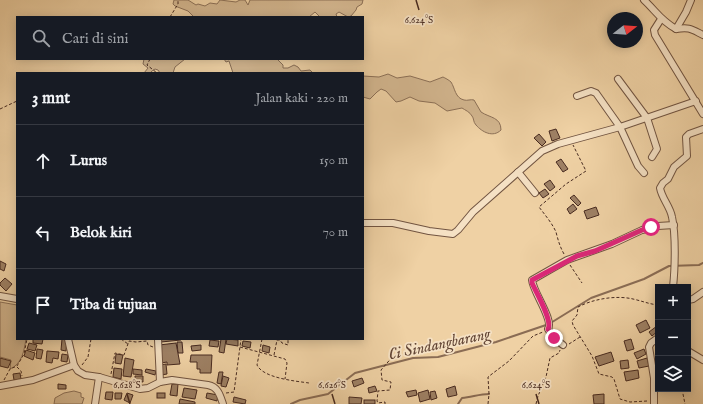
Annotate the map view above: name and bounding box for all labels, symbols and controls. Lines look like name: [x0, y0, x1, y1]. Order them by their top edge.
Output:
north arrow: [607, 12, 643, 48]
text: 6.624°S: [405, 14, 433, 27]
search box: [16, 16, 364, 60]
icon: search: [30, 27, 52, 49]
text: Cari di sini: [62, 29, 129, 48]
text: 3 mnt: [32, 88, 70, 109]
text: Jalan kaki · 220 m: [255, 90, 348, 107]
icon: ahead: [32, 150, 54, 172]
text: Lurus: [70, 151, 107, 170]
text: 150 m: [319, 152, 348, 169]
route start: [642, 218, 660, 236]
icon: left: [32, 222, 54, 244]
text: Belok kiri: [70, 223, 132, 242]
text: 70 m: [323, 224, 348, 241]
map controls: [655, 284, 691, 392]
button: +: [655, 284, 691, 320]
icon: arrive: [32, 294, 54, 316]
text: Tiba di tujuan: [70, 295, 157, 314]
button: −: [655, 320, 691, 356]
water label: Ci Sindangbarang: [387, 324, 493, 366]
route end: [545, 329, 563, 347]
button: layers: [655, 356, 691, 392]
text: 6.628°S: [113, 379, 141, 392]
text: 6.626°S: [318, 379, 346, 392]
text: 6.624°S: [522, 379, 550, 392]

